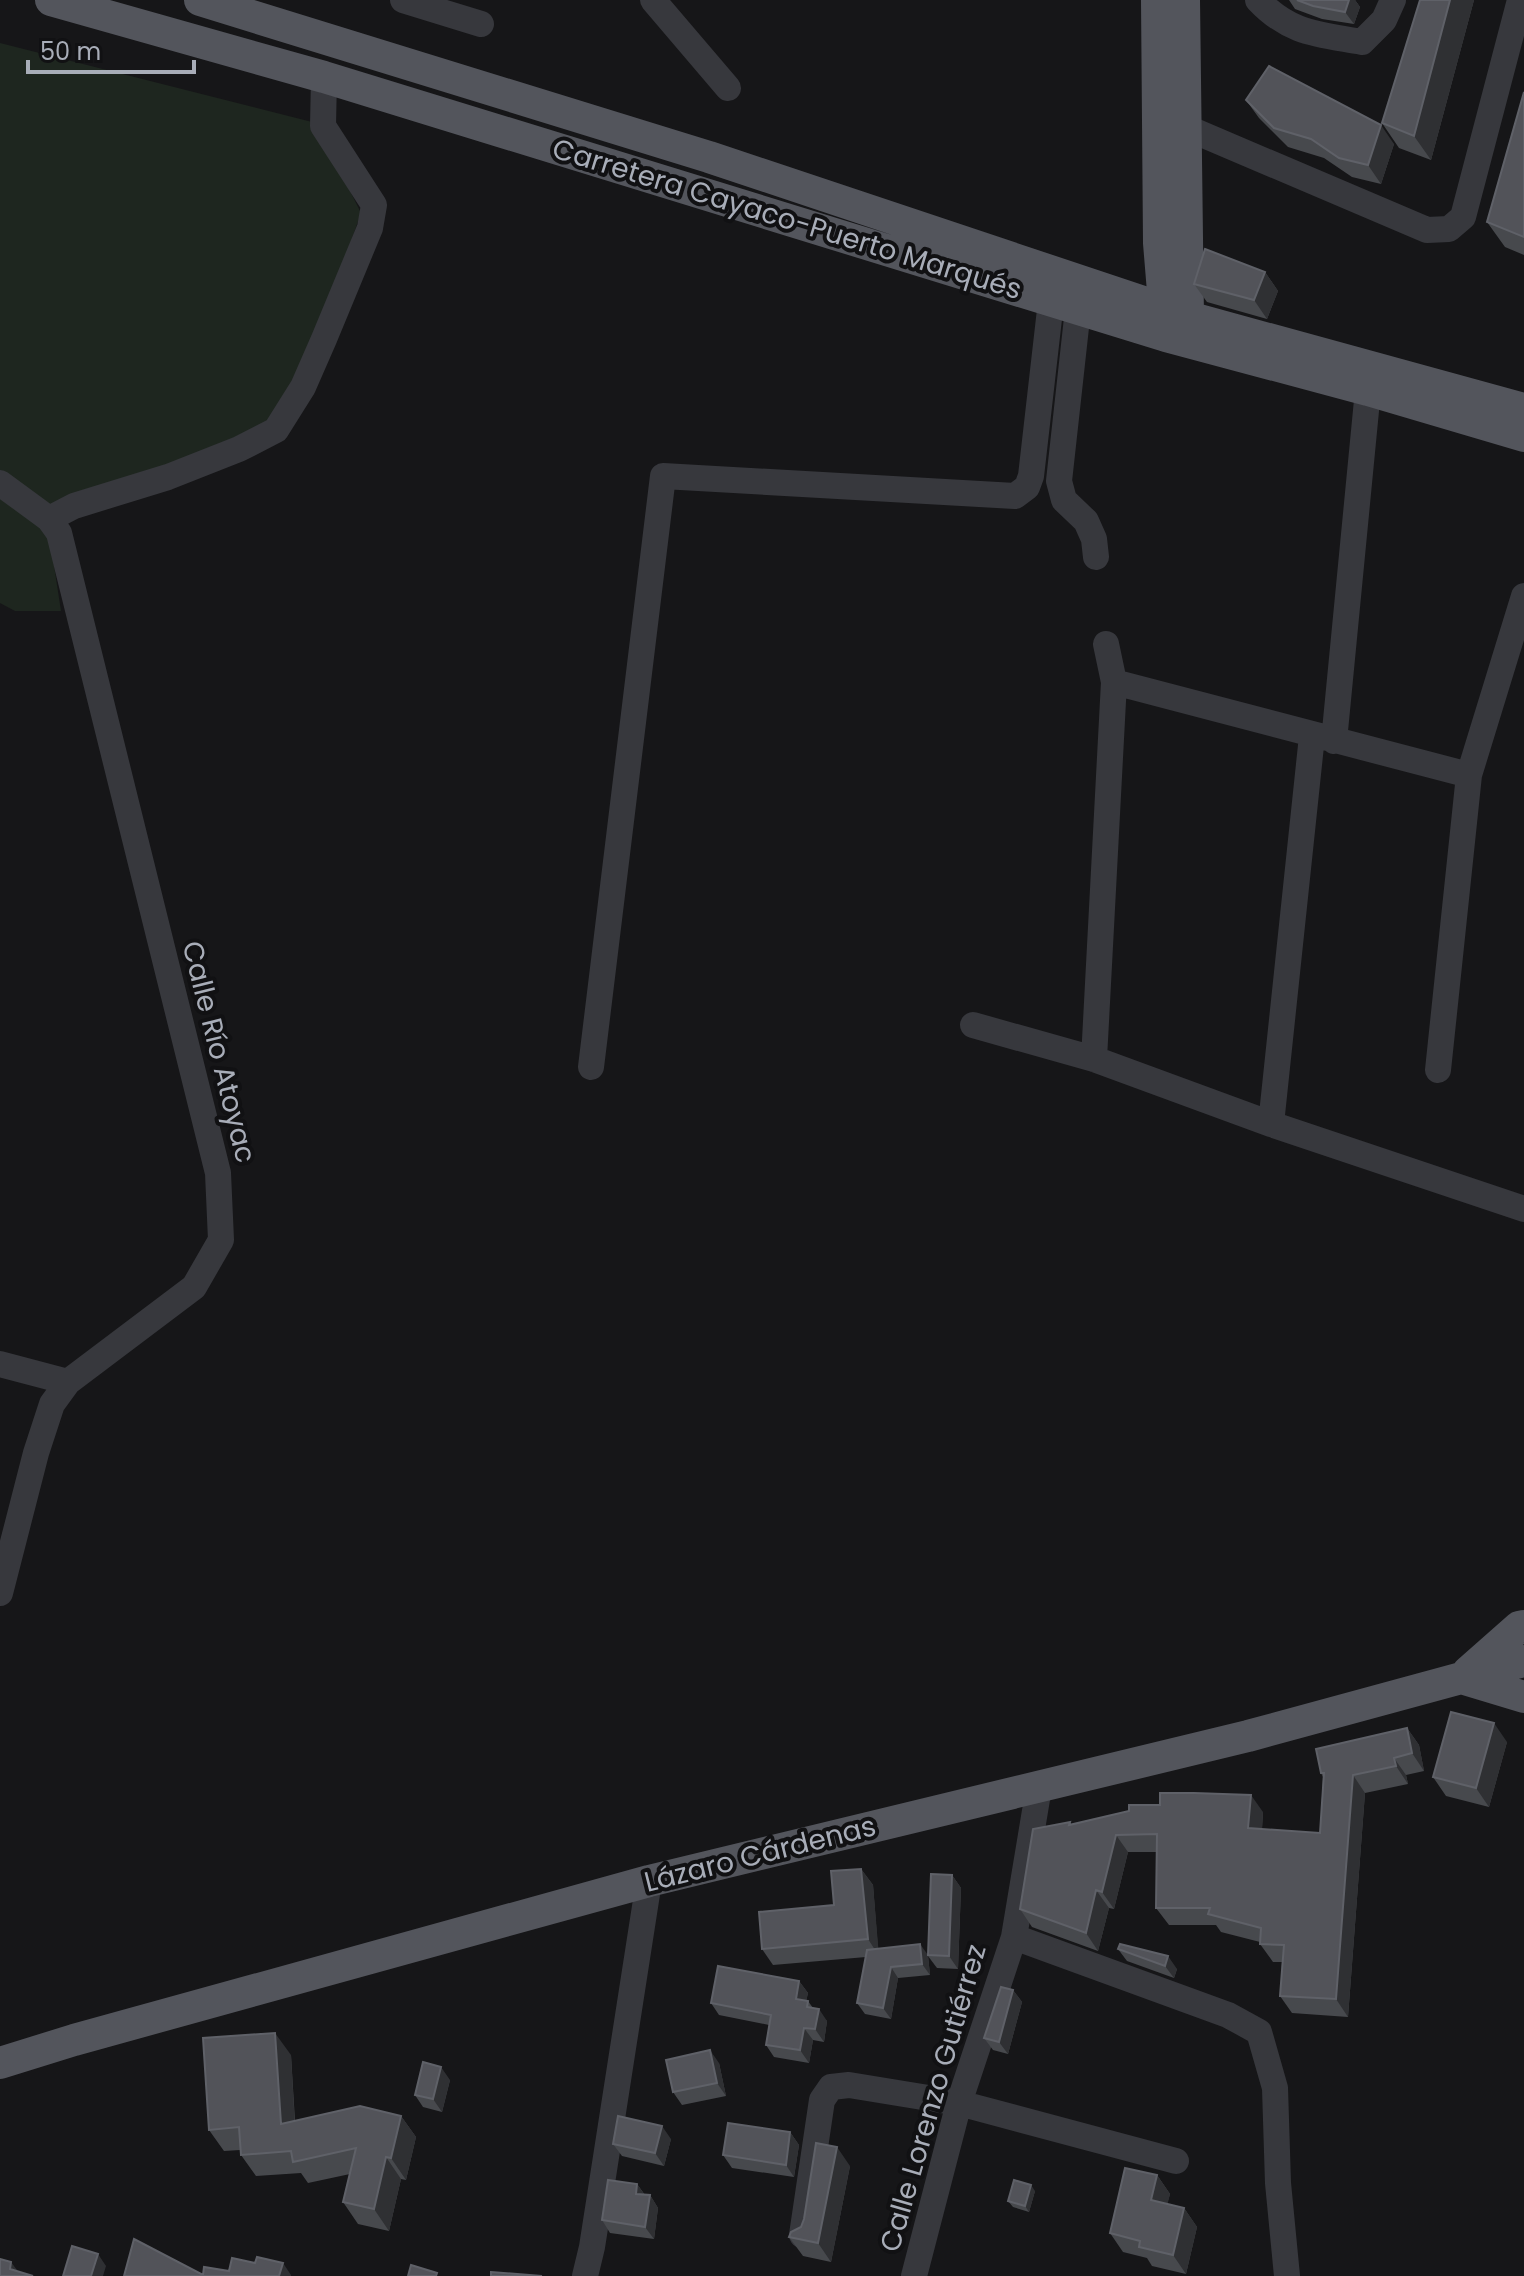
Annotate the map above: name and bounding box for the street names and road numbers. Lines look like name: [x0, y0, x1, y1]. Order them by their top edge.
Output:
street label: Carretera Cayaco-Puerto Marqués: [548, 129, 1026, 309]
street label: Calle Río Atoyac: [173, 937, 265, 1167]
street label: Lázaro Cárdenas: [640, 1806, 880, 1902]
street label: Calle Lorenzo Gutiérrez: [870, 1940, 996, 2256]

